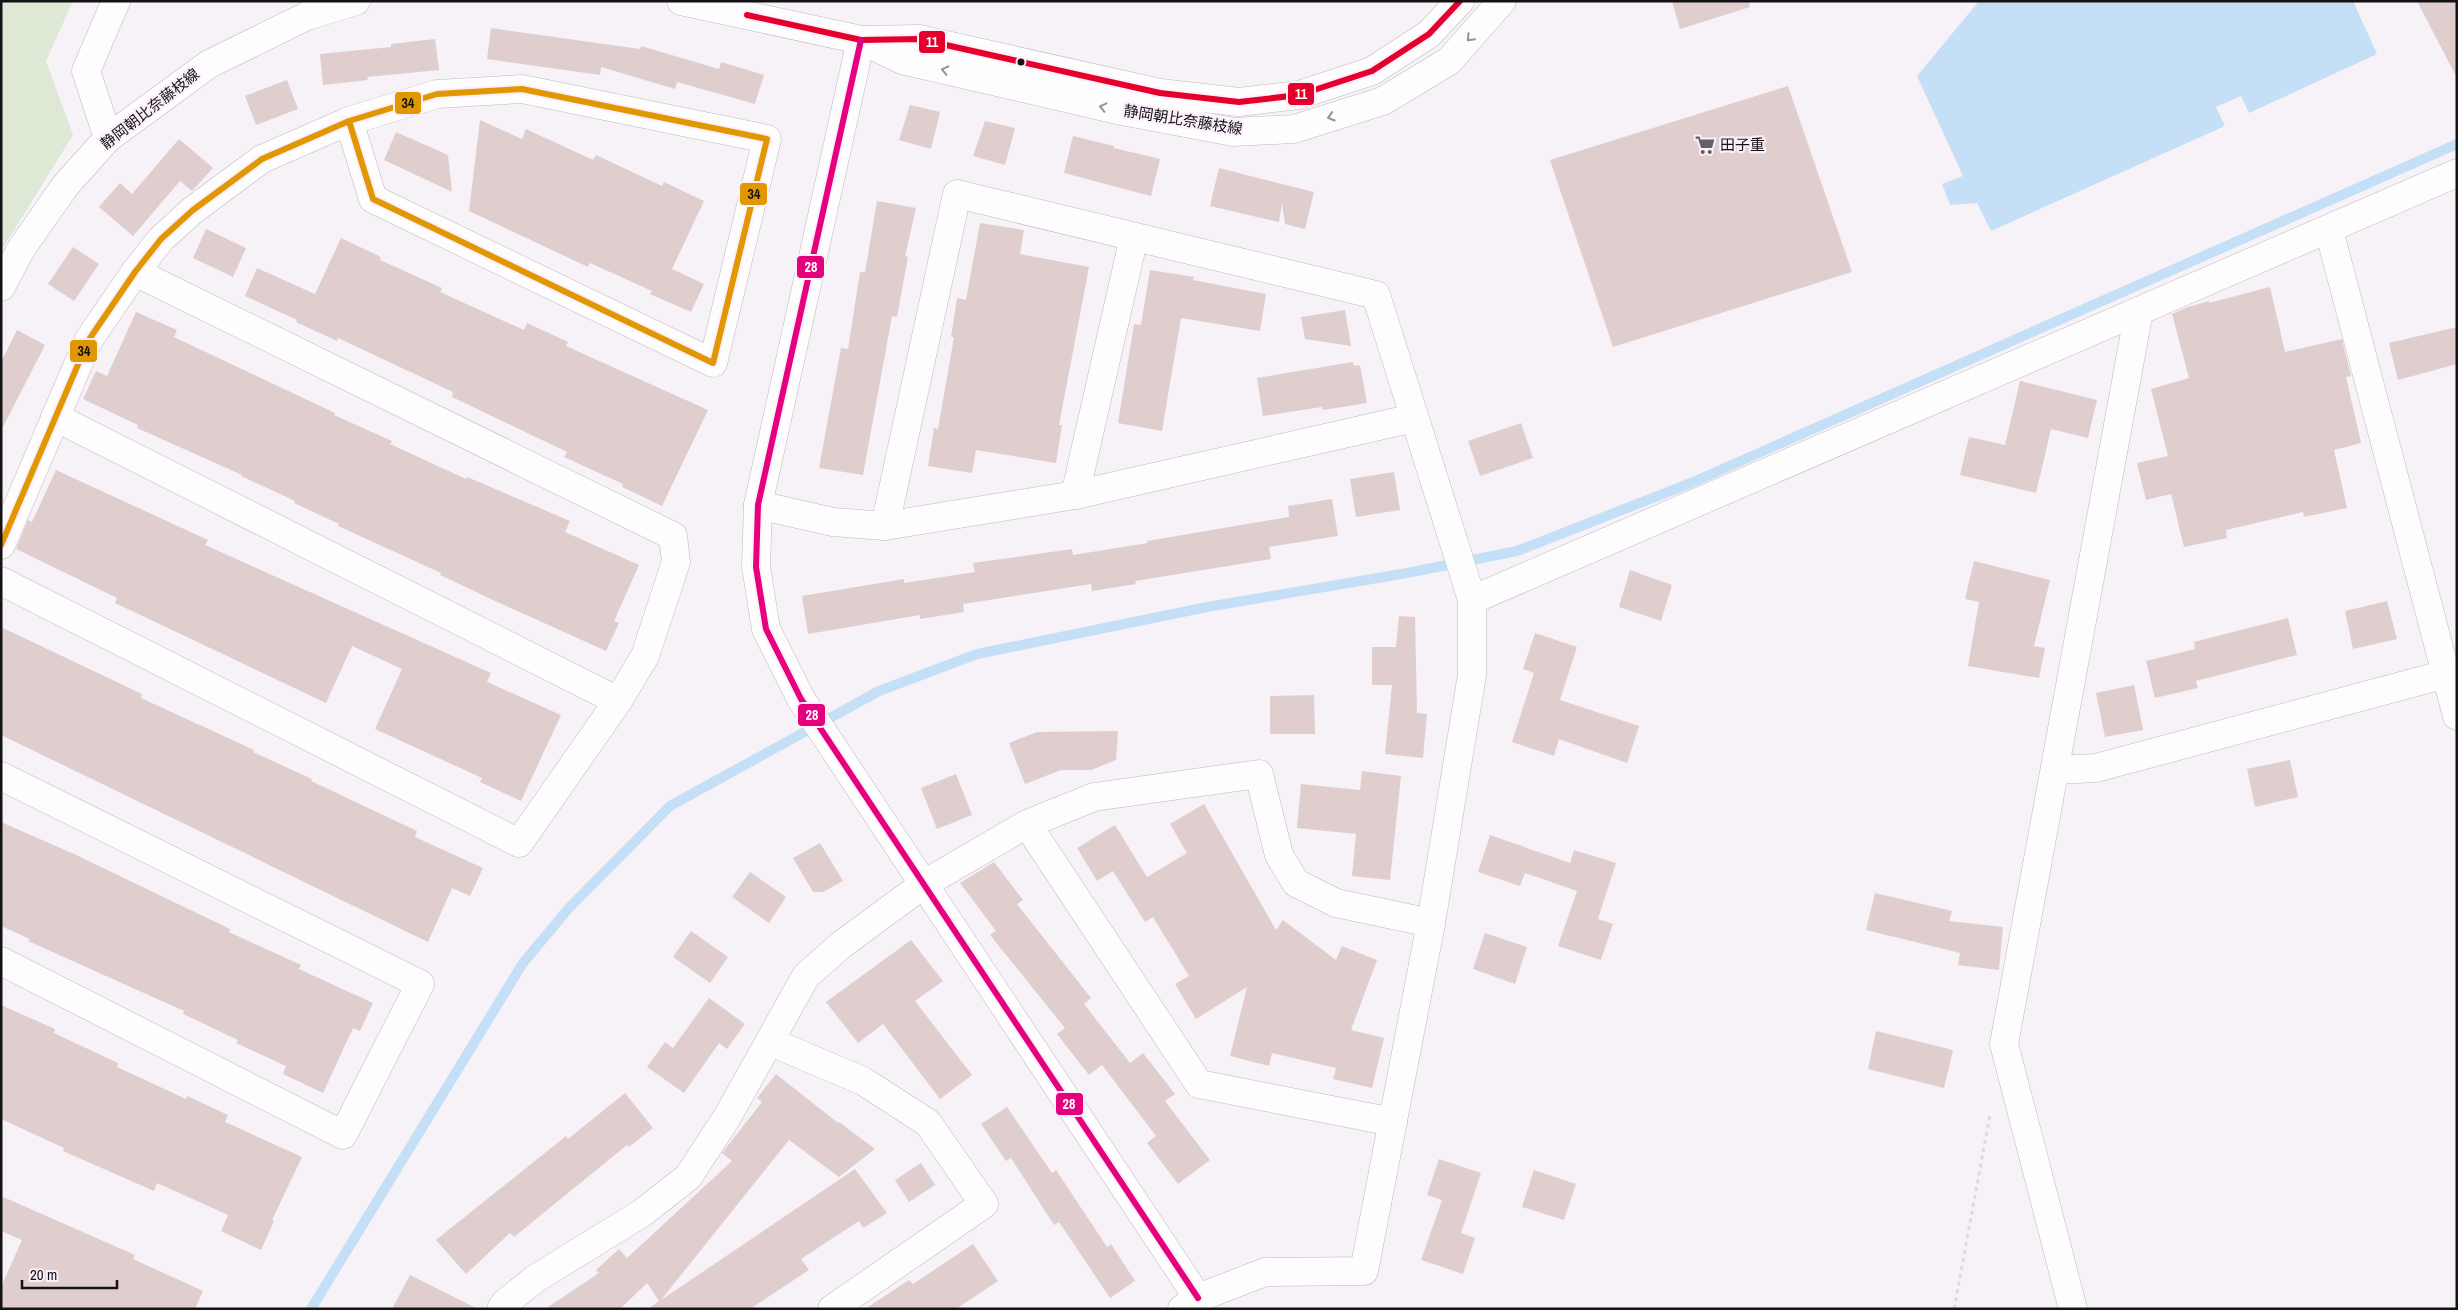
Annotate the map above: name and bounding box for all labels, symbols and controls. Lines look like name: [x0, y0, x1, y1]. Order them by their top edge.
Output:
line badge: 11: [918, 30, 946, 54]
one-way arrow: [1467, 32, 1476, 41]
text: 11: [926, 33, 939, 51]
unlabelled marker: [1016, 57, 1026, 67]
street label: 静岡朝比奈藤枝線: [96, 63, 203, 154]
one-way arrow: [940, 65, 949, 76]
line badge: 11: [1287, 82, 1315, 106]
text: 11: [1295, 85, 1308, 103]
line badge: 34: [394, 91, 422, 115]
text: 34: [402, 94, 415, 112]
street label: 静岡朝比奈藤枝線: [1122, 100, 1244, 139]
one-way arrow: [1099, 102, 1108, 113]
one-way arrow: [1328, 112, 1336, 122]
supermarket icon: 田子重: [1694, 134, 1716, 156]
place label: 田子重: [1720, 134, 1765, 155]
line badge: 34: [739, 182, 768, 206]
text: 34: [748, 185, 761, 203]
line badge: 28: [796, 255, 825, 279]
text: 28: [805, 258, 817, 276]
line badge: 34: [69, 339, 98, 363]
text: 34: [78, 342, 91, 360]
line badge: 28: [797, 703, 826, 727]
text: 28: [806, 706, 818, 724]
line badge: 28: [1055, 1092, 1084, 1116]
text: 28: [1063, 1095, 1075, 1113]
scale bar: [22, 1258, 118, 1290]
text: 20 m: [30, 1264, 57, 1285]

